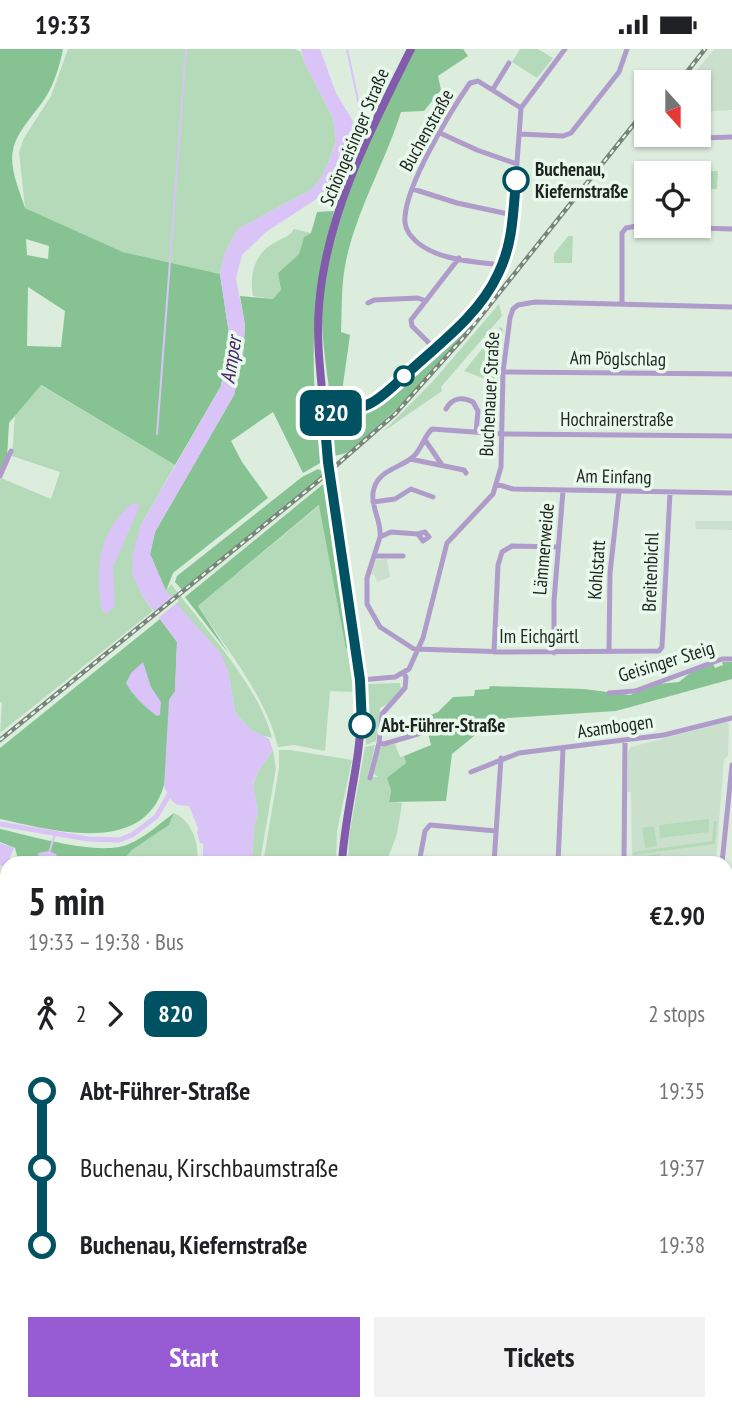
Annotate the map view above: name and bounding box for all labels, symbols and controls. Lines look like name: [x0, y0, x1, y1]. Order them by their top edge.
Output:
text: 19:33: [35, 8, 91, 41]
street label: Schöngeisinger Straße: [314, 64, 394, 210]
north arrow: [634, 70, 710, 147]
map controls: [634, 70, 711, 238]
street label: Buchenstraße: [394, 85, 458, 175]
place label: Buchenau, Kiefernstraße: [535, 157, 628, 203]
button: locate: [634, 161, 711, 238]
marker: Buchenau, Kiefernstraße: [503, 167, 529, 193]
water label: Amper: [213, 331, 248, 385]
street label: Buchenauer Straße: [474, 331, 504, 457]
street label: Am Pöglschlag: [570, 345, 666, 371]
unlabelled marker: [394, 366, 414, 386]
line badge: 820: [291, 390, 371, 436]
text: 820: [314, 397, 348, 428]
street label: Hochrainerstraße: [560, 407, 674, 431]
street label: Am Einfang: [576, 463, 652, 489]
street label: Lämmerweide: [527, 502, 559, 596]
street label: Breitenbichl: [637, 531, 663, 612]
street label: Kohlstatt: [582, 539, 610, 600]
street label: Im Eichgärtl: [499, 624, 579, 648]
street label: Geisinger Steig: [615, 635, 717, 687]
street label: Asambogen: [576, 709, 654, 743]
marker: Abt-Führer-Straße: [349, 712, 375, 738]
place label: Abt-Führer-Straße: [380, 713, 505, 737]
text: 5 min: [28, 876, 105, 925]
text: €2.90: [650, 899, 705, 932]
text: 19:33 – 19:38 · Bus: [28, 927, 184, 956]
icon: walk: [28, 995, 66, 1033]
icon: forward: [96, 995, 134, 1033]
text: 820: [158, 998, 193, 1029]
text: 2: [76, 999, 86, 1028]
text: 2 stops: [648, 999, 705, 1028]
text: Abt-Führer-Straße: [80, 1074, 250, 1107]
text: 19:35: [659, 1076, 705, 1105]
text: Buchenau, Kirschbaumstraße: [80, 1151, 339, 1184]
text: 19:37: [659, 1153, 705, 1182]
text: Buchenau, Kiefernstraße: [80, 1228, 308, 1261]
text: 19:38: [659, 1230, 705, 1259]
button: Start: [28, 1317, 360, 1397]
button: Tickets: [374, 1317, 705, 1397]

